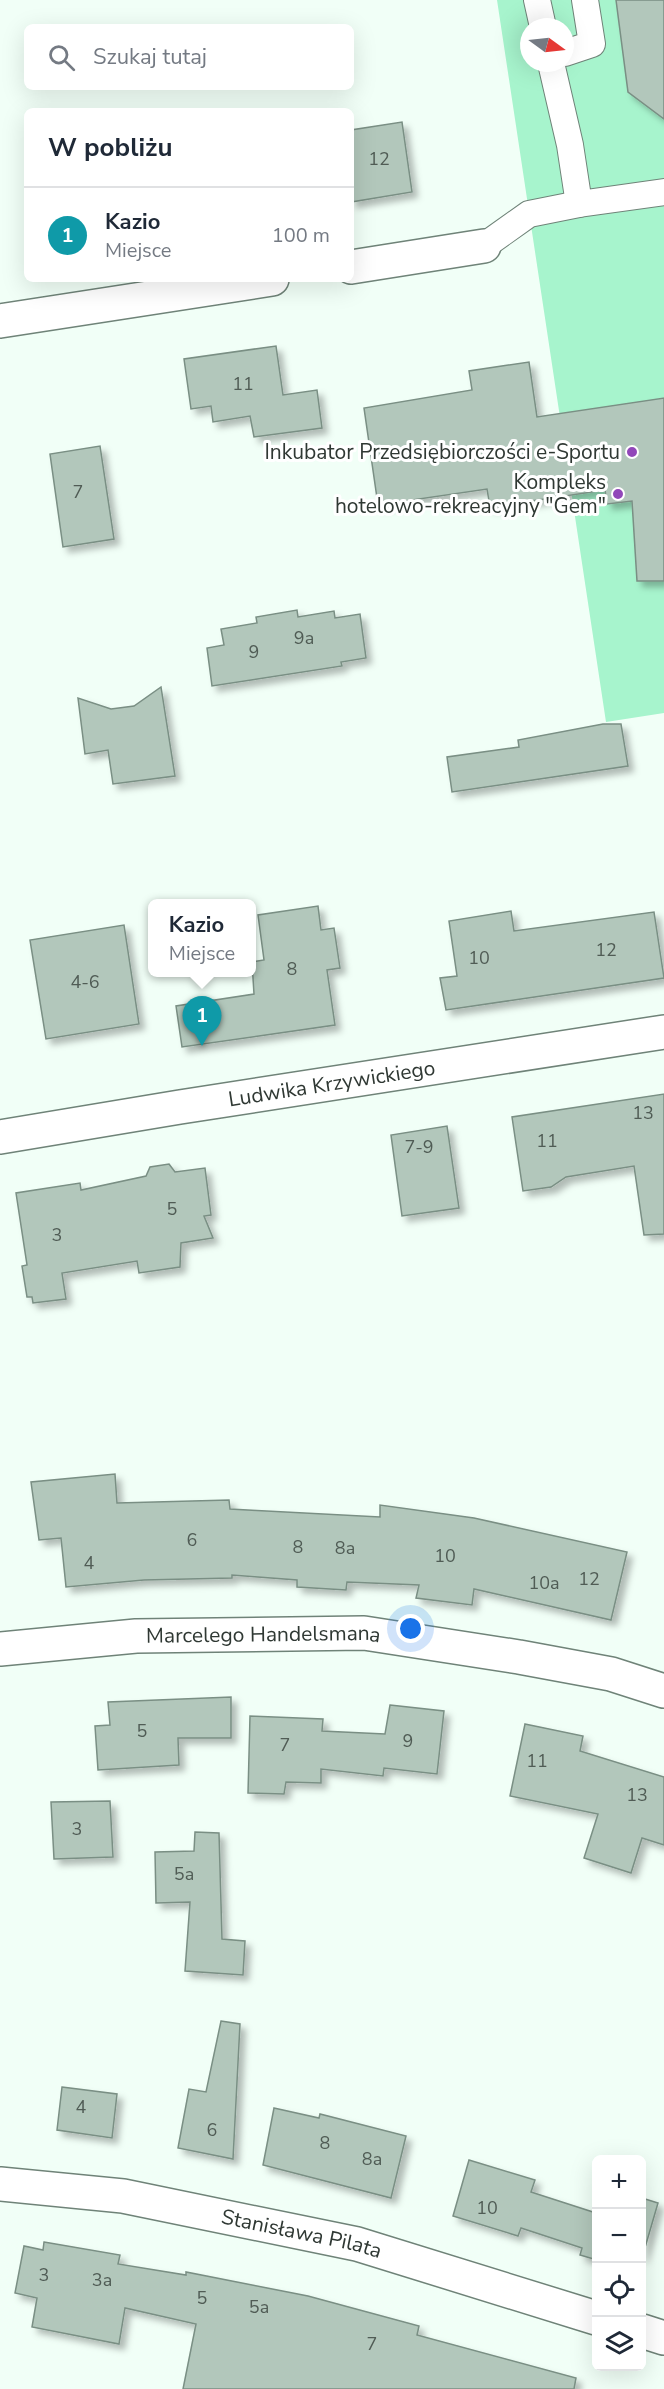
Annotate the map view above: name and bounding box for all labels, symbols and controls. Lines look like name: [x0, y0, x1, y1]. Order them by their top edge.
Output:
north arrow: [520, 18, 574, 72]
search box: [24, 24, 354, 90]
icon: search: [45, 41, 78, 74]
text: Szukaj tutaj: [93, 42, 207, 72]
text: W pobliżu: [48, 130, 172, 165]
house number: 12: [368, 147, 390, 171]
text: Kazio: [105, 207, 160, 237]
text: 1: [62, 222, 74, 249]
text: 100 m: [272, 222, 330, 249]
text: Miejsce: [105, 237, 171, 264]
house number: 11: [232, 372, 254, 396]
place label: Inkubator Przedsiębiorczości e-Sportu: [264, 438, 620, 466]
marker: Inkubator Przedsiębiorczości e-Sportu: [625, 445, 639, 459]
place label: Kompleks hotelowo-rekreacyjny "Gem": [335, 468, 606, 520]
house number: 7: [73, 480, 83, 504]
marker: Kompleks hotelowo-rekreacyjny "Gem": [611, 487, 625, 501]
house number: 9a: [294, 626, 314, 650]
house number: 9: [249, 640, 259, 664]
popup: [148, 899, 256, 977]
text: Kazio: [169, 910, 224, 940]
house number: 12: [595, 938, 617, 962]
text: Miejsce: [169, 940, 235, 967]
house number: 10: [468, 946, 490, 970]
house number: 8: [287, 957, 297, 981]
house number: 4-6: [70, 970, 100, 994]
pin: 1: [182, 996, 222, 1046]
street label: Ludwika Krzywickiego: [226, 1054, 437, 1113]
house number: 13: [632, 1101, 654, 1125]
house number: 11: [536, 1129, 558, 1153]
house number: 7-9: [404, 1135, 434, 1159]
house number: 5: [167, 1197, 177, 1221]
house number: 3: [52, 1223, 62, 1247]
house number: 6: [187, 1528, 197, 1552]
house number: 8: [293, 1535, 303, 1559]
house number: 8a: [335, 1536, 355, 1560]
house number: 10: [434, 1544, 456, 1568]
house number: 4: [84, 1551, 95, 1575]
house number: 12: [578, 1567, 600, 1591]
house number: 10a: [528, 1571, 560, 1595]
your location: [396, 1614, 425, 1643]
street label: Marcelego Handelsmana: [146, 1619, 383, 1650]
house number: 5: [137, 1719, 147, 1743]
house number: 9: [403, 1729, 413, 1753]
house number: 7: [280, 1733, 290, 1757]
house number: 11: [526, 1749, 548, 1773]
house number: 13: [626, 1783, 648, 1807]
house number: 3: [72, 1817, 82, 1841]
house number: 5a: [174, 1862, 194, 1886]
house number: 4: [76, 2095, 87, 2119]
house number: 6: [207, 2118, 217, 2142]
house number: 8: [320, 2131, 330, 2155]
house number: 8a: [362, 2147, 382, 2171]
map controls: [592, 2155, 646, 2371]
button: +: [592, 2155, 646, 2209]
house number: 10: [476, 2196, 498, 2220]
street label: Stanisława Pilata: [219, 2203, 385, 2265]
button: −: [592, 2209, 646, 2263]
house number: 3: [39, 2263, 49, 2287]
button: locate: [592, 2263, 646, 2317]
house number: 3a: [92, 2268, 112, 2292]
house number: 5: [197, 2286, 207, 2310]
house number: 5a: [249, 2295, 269, 2319]
button: layers: [592, 2317, 646, 2371]
house number: 7: [367, 2332, 377, 2356]

